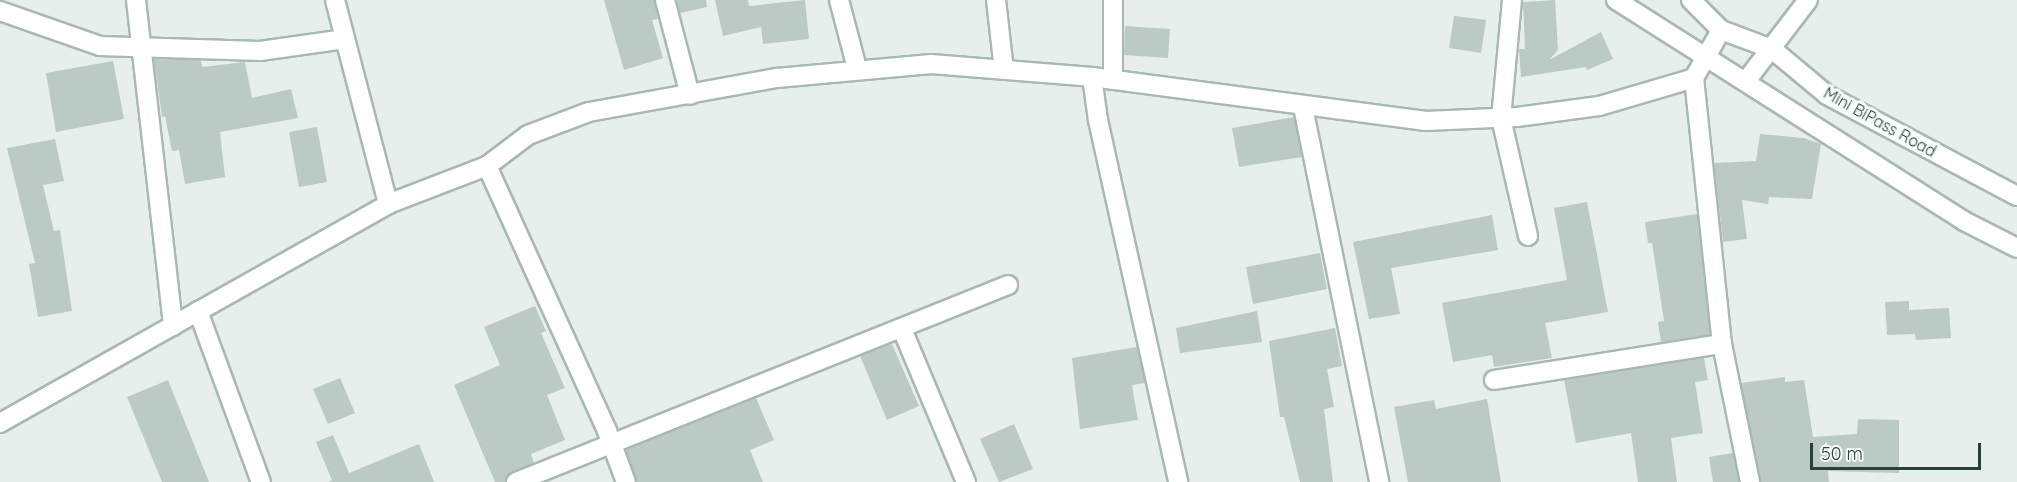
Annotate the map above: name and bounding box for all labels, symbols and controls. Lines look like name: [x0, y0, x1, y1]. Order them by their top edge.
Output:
street label: Mini BiPass Road: [1820, 83, 1940, 161]
scale bar: [1813, 431, 1984, 469]
text: 50 m: [1821, 442, 1863, 465]

